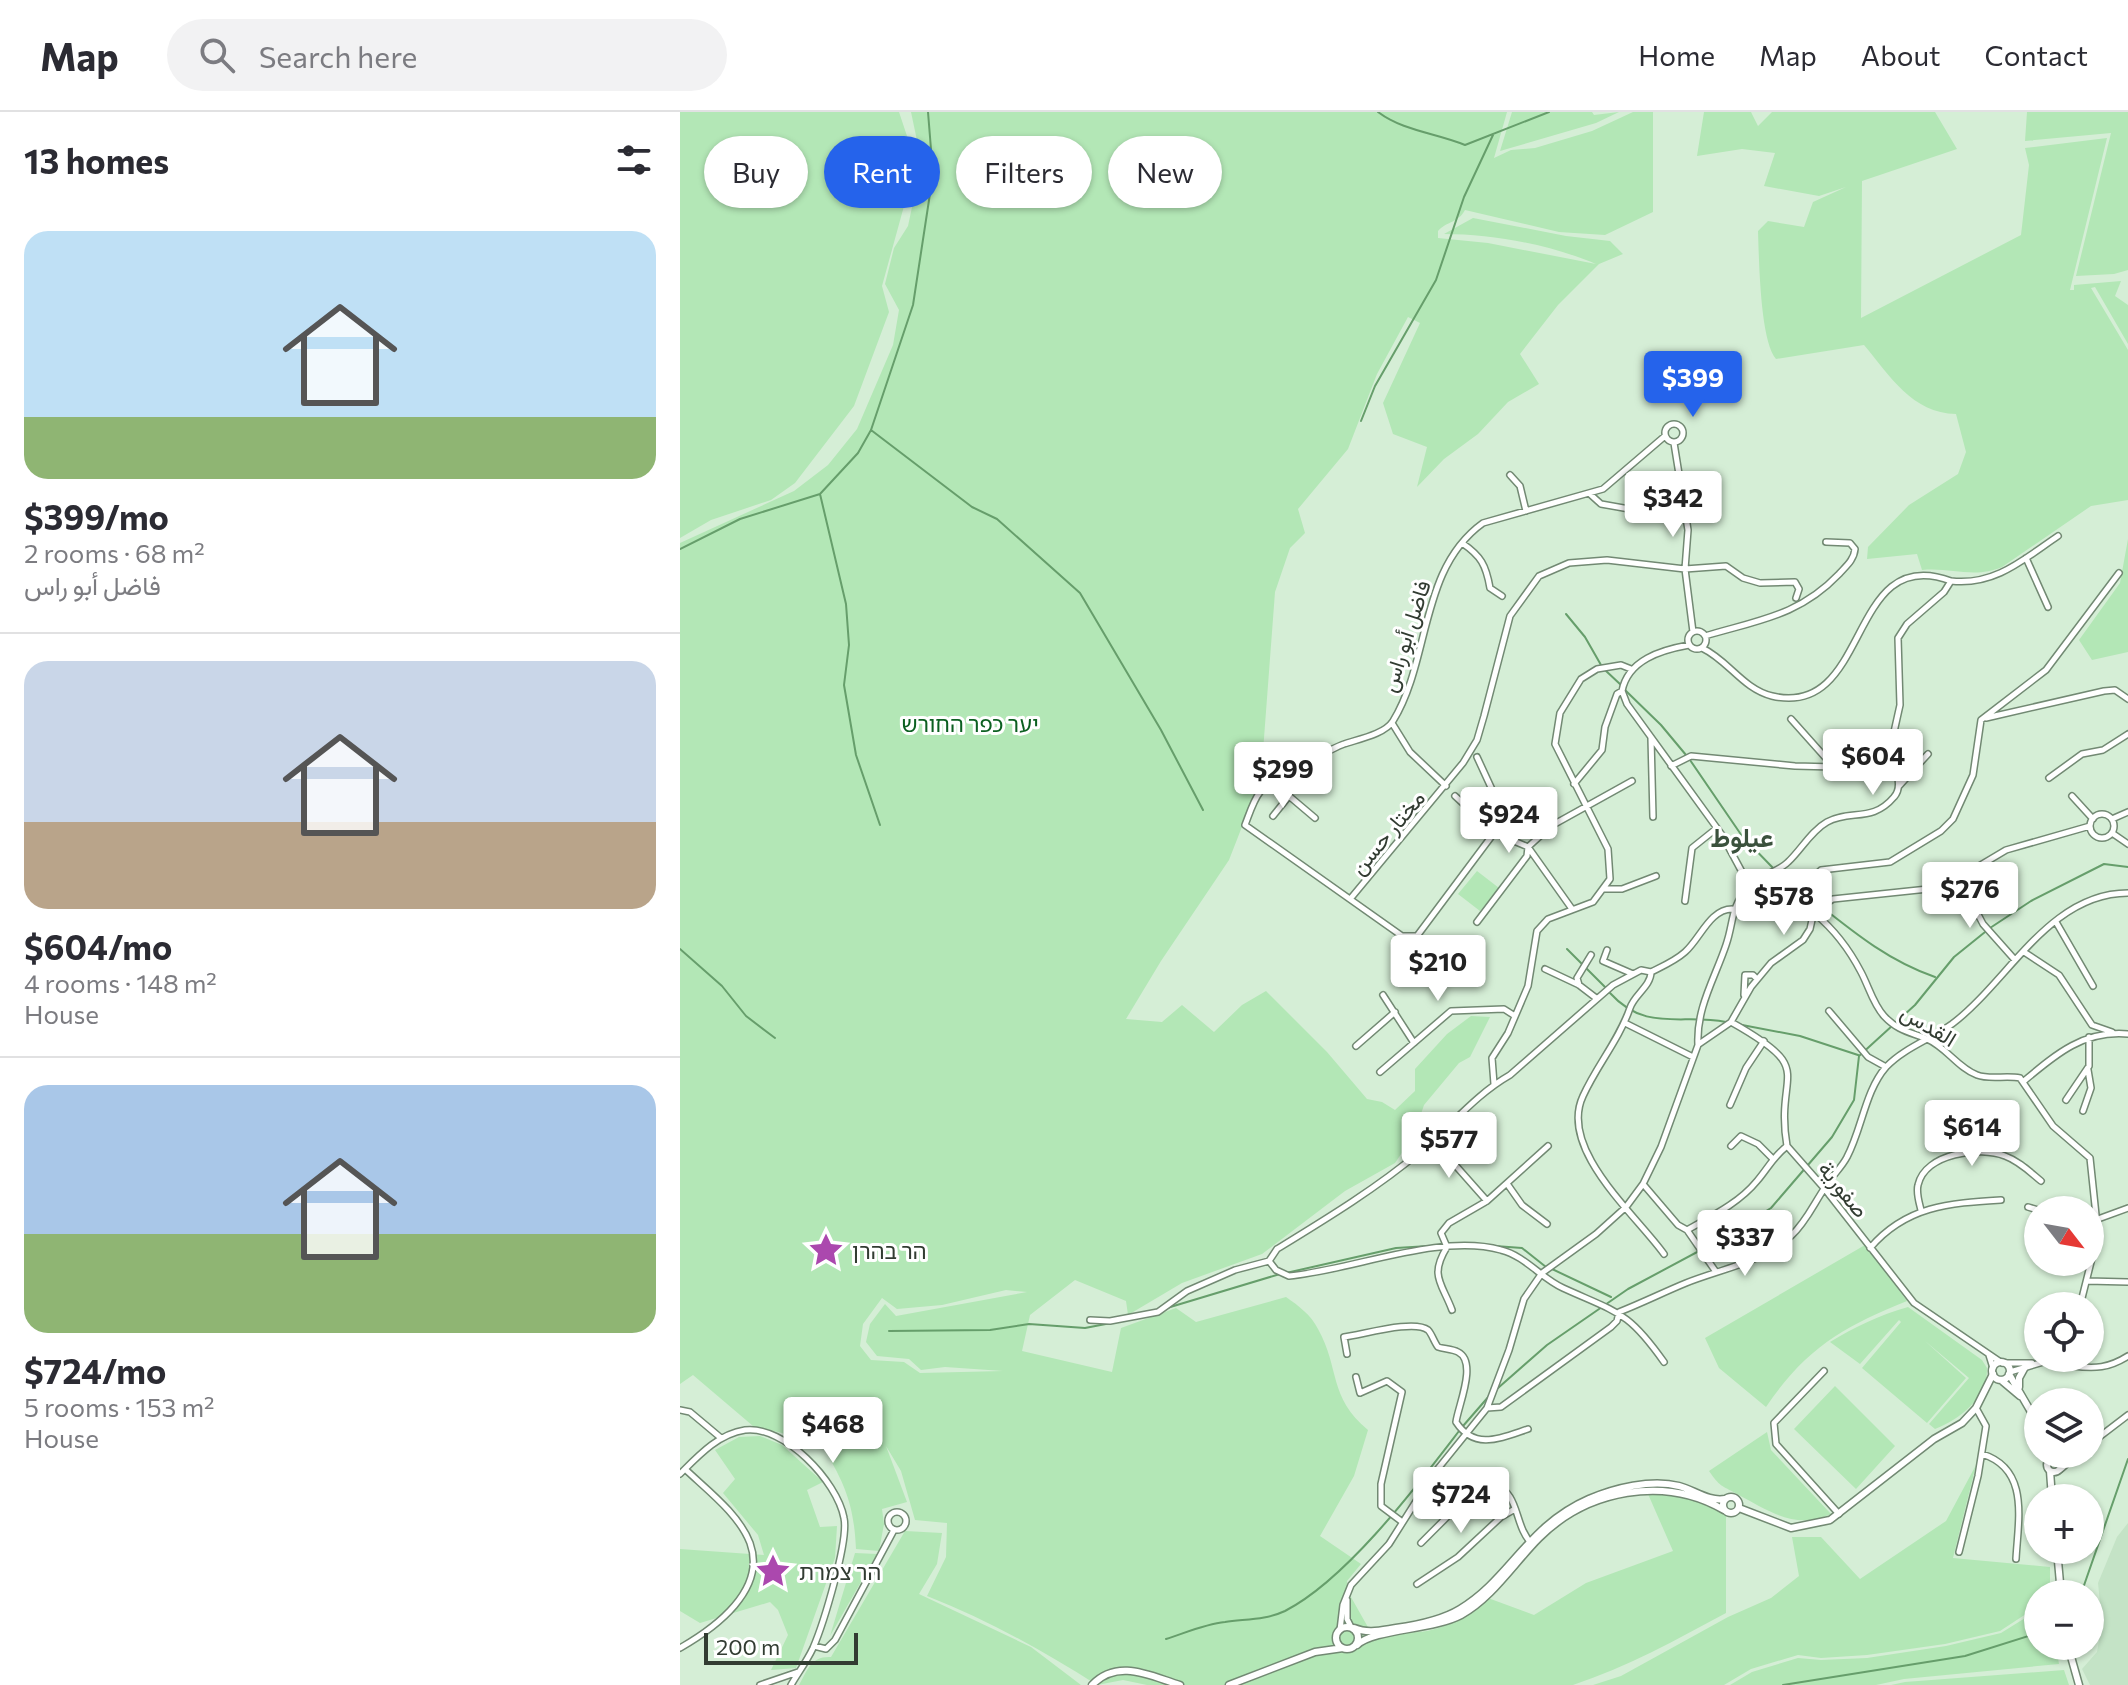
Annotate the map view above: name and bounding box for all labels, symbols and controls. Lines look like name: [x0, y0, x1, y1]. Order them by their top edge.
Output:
search box: [167, 19, 727, 91]
text: Map: [40, 32, 119, 79]
icon: search: [195, 33, 239, 77]
text: Search here: [259, 37, 417, 74]
text: Home: [1638, 38, 1715, 72]
text: Map: [1759, 38, 1817, 72]
text: About: [1861, 38, 1941, 72]
text: Contact: [1985, 38, 2088, 72]
chip: Buy: [704, 136, 808, 208]
chip: Rent: [824, 136, 940, 208]
chip: Filters: [956, 136, 1092, 208]
chip: New: [1108, 136, 1222, 208]
icon: filters: [612, 138, 656, 182]
text: 13 homes: [24, 139, 169, 181]
icon: home: [268, 283, 412, 427]
pin: $399: [1646, 351, 1740, 419]
text: $399: [1662, 361, 1724, 392]
pin: $342: [1626, 471, 1720, 539]
text: $342: [1643, 481, 1703, 512]
text: $399/mo: [24, 495, 169, 537]
text: 2 rooms · 68 m²: [24, 537, 205, 568]
text: فاضل أبو راس: [24, 569, 161, 600]
street label: فاضل أبو راس: [1374, 577, 1437, 696]
park label: יער כפר החורש: [901, 710, 1039, 737]
icon: home: [268, 713, 412, 857]
pin: $604: [1826, 729, 1920, 797]
text: $604: [1841, 739, 1905, 770]
pin: $299: [1236, 742, 1330, 810]
text: $299: [1252, 752, 1314, 783]
street label: مختار حسن: [1344, 784, 1431, 880]
pin: $924: [1462, 787, 1556, 855]
text: $924: [1478, 797, 1540, 828]
district label: عيلوط: [1710, 821, 1774, 854]
pin: $276: [1923, 862, 2017, 930]
pin: $578: [1737, 869, 1831, 937]
text: $276: [1940, 872, 2000, 903]
text: $578: [1754, 879, 1814, 910]
text: $604/mo: [24, 925, 172, 967]
pin: $210: [1391, 935, 1485, 1003]
text: $210: [1409, 945, 1467, 976]
text: 4 rooms · 148 m²: [24, 967, 217, 998]
text: House: [24, 998, 99, 1029]
street label: القدس: [1896, 998, 1962, 1053]
pin: $614: [1925, 1100, 2019, 1168]
text: $614: [1943, 1110, 2001, 1141]
pin: $577: [1402, 1112, 1496, 1180]
text: $577: [1420, 1122, 1478, 1153]
icon: home: [268, 1137, 412, 1281]
street label: صفورية: [1812, 1155, 1875, 1223]
north arrow: [2024, 1196, 2104, 1276]
map controls: [2024, 1196, 2104, 1660]
pin: $337: [1698, 1210, 1792, 1278]
text: $337: [1715, 1220, 1775, 1251]
place icon: הר בהרן: [807, 1231, 845, 1269]
place label: הר בהרן: [852, 1237, 927, 1264]
button: locate: [2024, 1292, 2104, 1372]
text: $724/mo: [24, 1349, 166, 1391]
button: layers: [2024, 1388, 2104, 1468]
text: 5 rooms · 153 m²: [24, 1391, 215, 1422]
pin: $468: [786, 1397, 880, 1465]
text: $468: [801, 1407, 865, 1438]
text: House: [24, 1422, 99, 1453]
pin: $724: [1414, 1467, 1508, 1535]
text: $724: [1431, 1477, 1491, 1508]
button: +: [2024, 1484, 2104, 1564]
place icon: הר צמרת: [754, 1552, 792, 1590]
place label: הר צמרת: [799, 1558, 881, 1585]
button: −: [2024, 1580, 2104, 1660]
scale bar: [704, 1629, 858, 1665]
text: 200 m: [716, 1633, 780, 1660]

